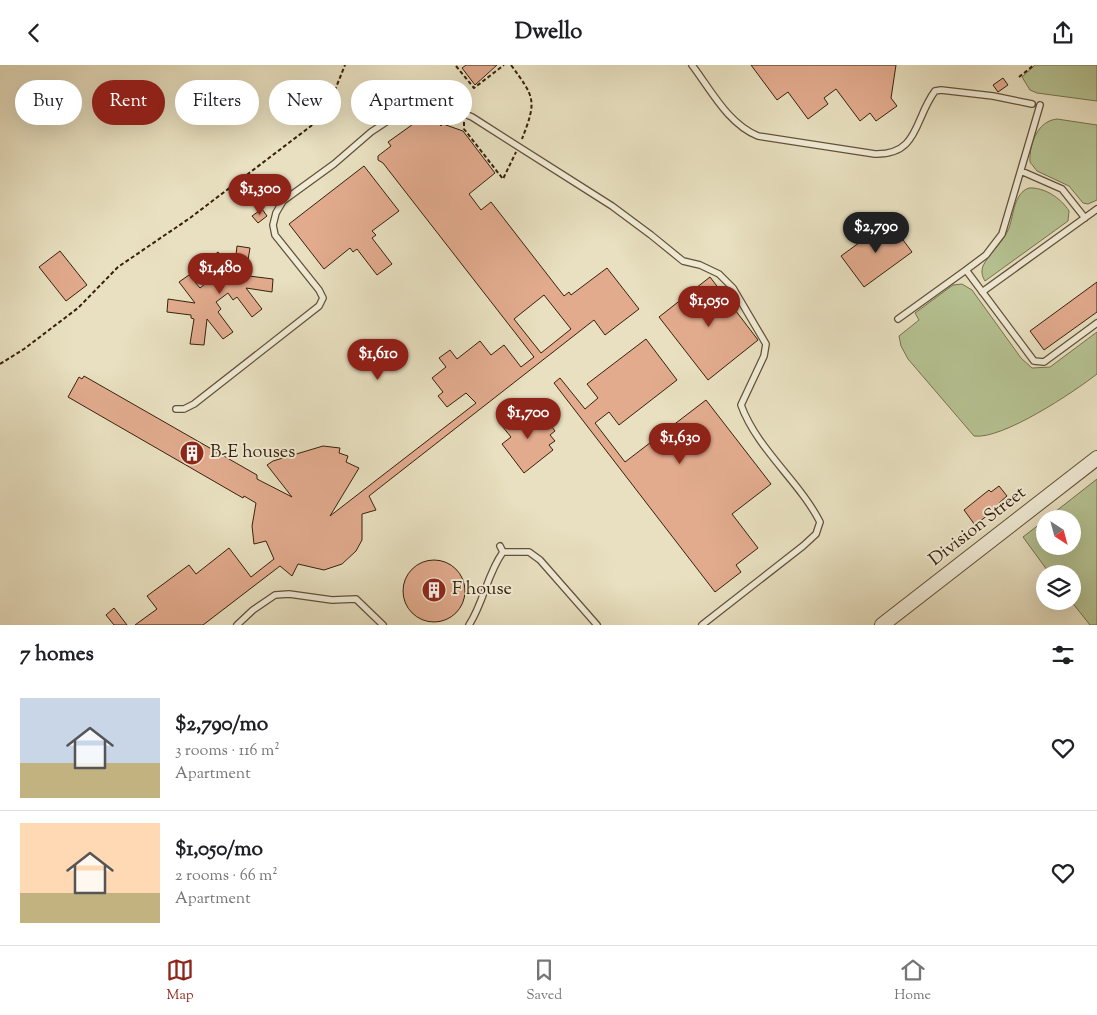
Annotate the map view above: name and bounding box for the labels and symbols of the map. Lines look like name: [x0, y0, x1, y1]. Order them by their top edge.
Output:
pin: $1,300: [219, 173, 301, 216]
pin: $2,790: [835, 211, 917, 254]
pin: $1,480: [179, 253, 261, 295]
pin: $1,050: [668, 285, 750, 328]
pin: $1,610: [337, 339, 419, 381]
pin: $1,700: [487, 397, 569, 440]
pin: $1,630: [639, 423, 721, 465]
building icon: B-E houses: [179, 440, 205, 466]
place label: B-E houses: [210, 440, 295, 466]
street label: Division Street: [924, 481, 1032, 573]
north arrow: [1036, 510, 1081, 555]
building icon: F house: [421, 577, 447, 603]
place label: F house: [452, 577, 512, 603]

